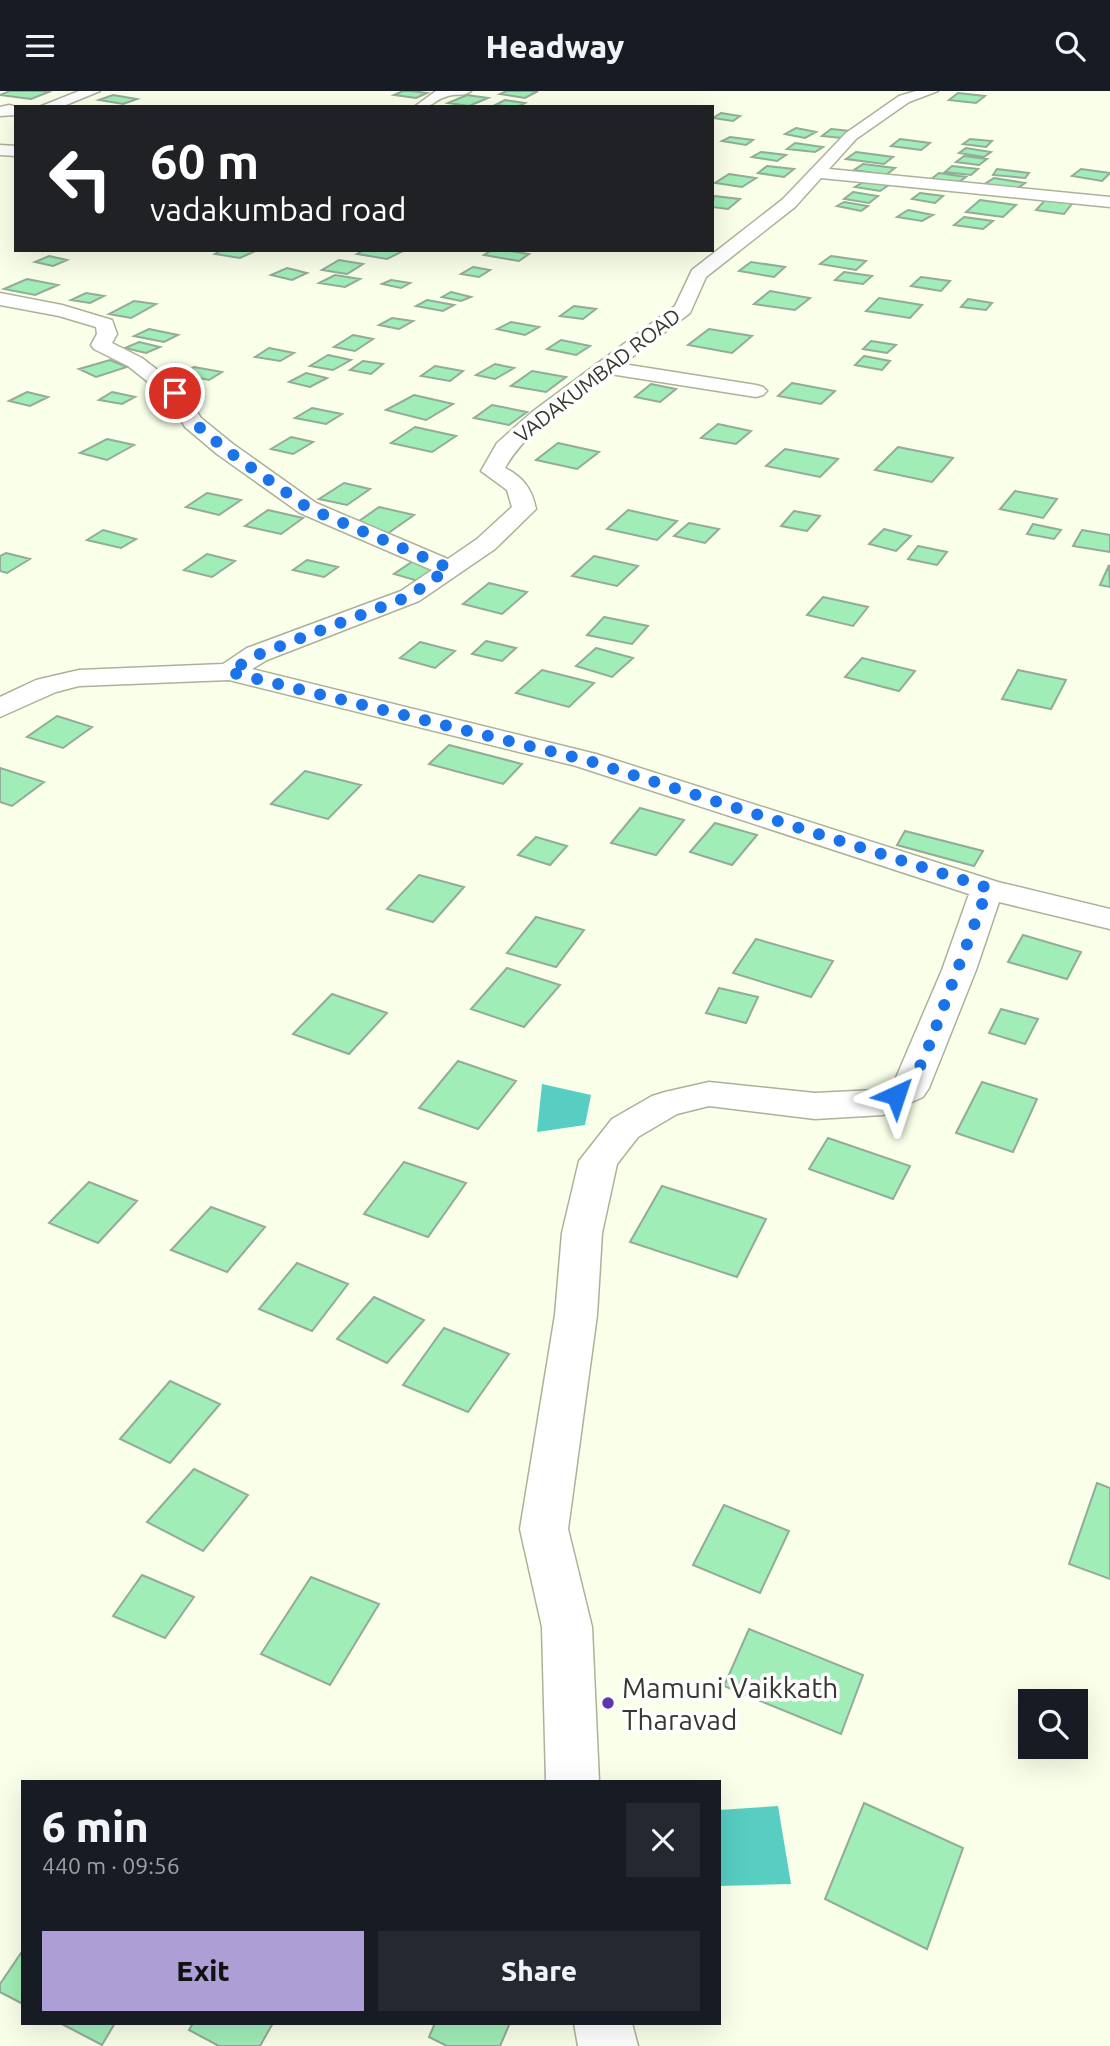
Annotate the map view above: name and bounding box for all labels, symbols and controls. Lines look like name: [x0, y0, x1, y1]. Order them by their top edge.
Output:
icon: menu: [21, 27, 59, 65]
icon: search: [1051, 27, 1089, 65]
text: Headway: [486, 28, 624, 64]
icon: left: [35, 133, 126, 224]
text: 60 m: [150, 133, 259, 188]
text: vadakumbad road: [150, 191, 406, 227]
street label: VADAKUMBAD ROAD: [509, 303, 685, 447]
pin: [145, 363, 205, 423]
icon: arrive: [156, 374, 194, 412]
position arrow: [859, 1058, 933, 1132]
place label: Mamuni Vaikkath Tharavad: [622, 1672, 838, 1735]
map controls: [1018, 1689, 1088, 1759]
button: search: [1018, 1689, 1088, 1759]
marker: Mamuni Vaikkath Tharavad: [600, 1695, 616, 1711]
text: 6 min: [42, 1803, 149, 1850]
button: close: [626, 1803, 700, 1877]
text: 440 m · 09:56: [42, 1853, 180, 1878]
button: Exit: [42, 1931, 364, 2011]
button: Share: [378, 1931, 700, 2011]

